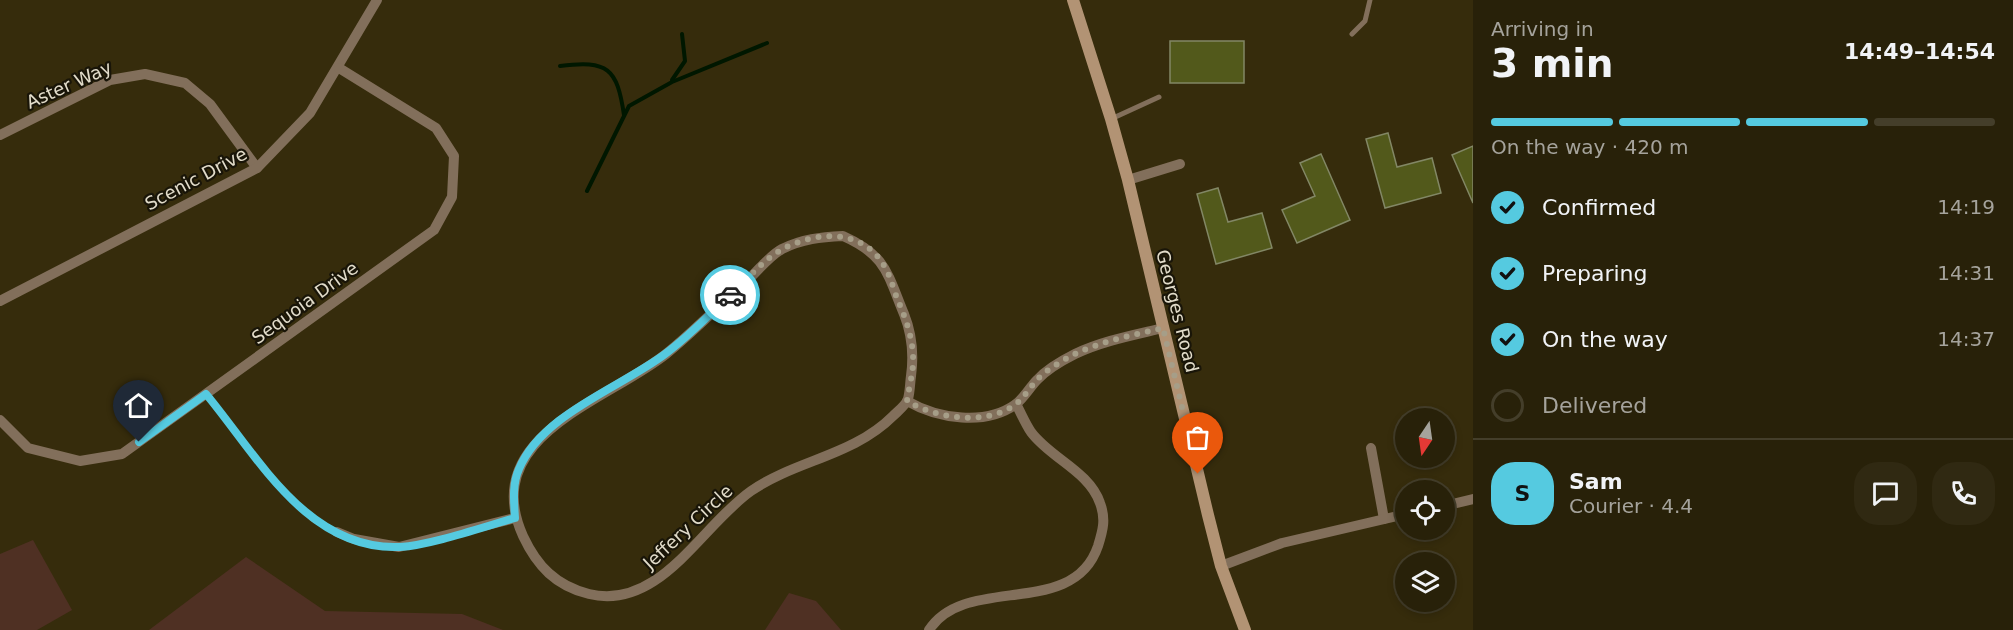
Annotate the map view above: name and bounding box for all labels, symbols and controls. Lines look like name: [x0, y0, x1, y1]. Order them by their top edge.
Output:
text: Arriving in: [1491, 17, 1594, 41]
text: 14:49–14:54: [1844, 39, 1995, 64]
text: 3 min: [1491, 41, 1613, 86]
street label: Aster Way: [23, 56, 115, 113]
text: On the way · 420 m: [1491, 135, 1689, 159]
street label: Scenic Drive: [141, 143, 250, 214]
icon: check: [1491, 191, 1524, 224]
text: Confirmed: [1542, 195, 1656, 220]
text: 14:19: [1937, 195, 1995, 219]
street label: Georges Road: [1152, 247, 1203, 374]
street label: Sequoia Drive: [248, 257, 362, 348]
icon: check: [1491, 257, 1524, 290]
text: Preparing: [1542, 261, 1648, 286]
text: 14:31: [1937, 261, 1995, 285]
courier: [700, 265, 760, 325]
icon: car: [714, 279, 747, 312]
icon: check: [1491, 323, 1524, 356]
text: On the way: [1542, 327, 1668, 352]
text: 14:37: [1937, 327, 1995, 351]
pin: [113, 380, 164, 442]
icon: home: [122, 389, 155, 422]
text: Delivered: [1542, 393, 1647, 418]
north arrow: [1395, 408, 1455, 468]
map controls: [1395, 408, 1455, 612]
pin: [1172, 412, 1223, 474]
icon: bag: [1181, 421, 1214, 454]
button: chat: [1854, 462, 1917, 525]
button: phone: [1932, 462, 1995, 525]
text: Sam: [1569, 469, 1623, 494]
street label: Jeffery Circle: [638, 480, 737, 574]
button: locate: [1395, 480, 1455, 540]
text: S: [1515, 481, 1530, 506]
text: Courier · 4.4: [1569, 494, 1693, 518]
button: layers: [1395, 552, 1455, 612]

